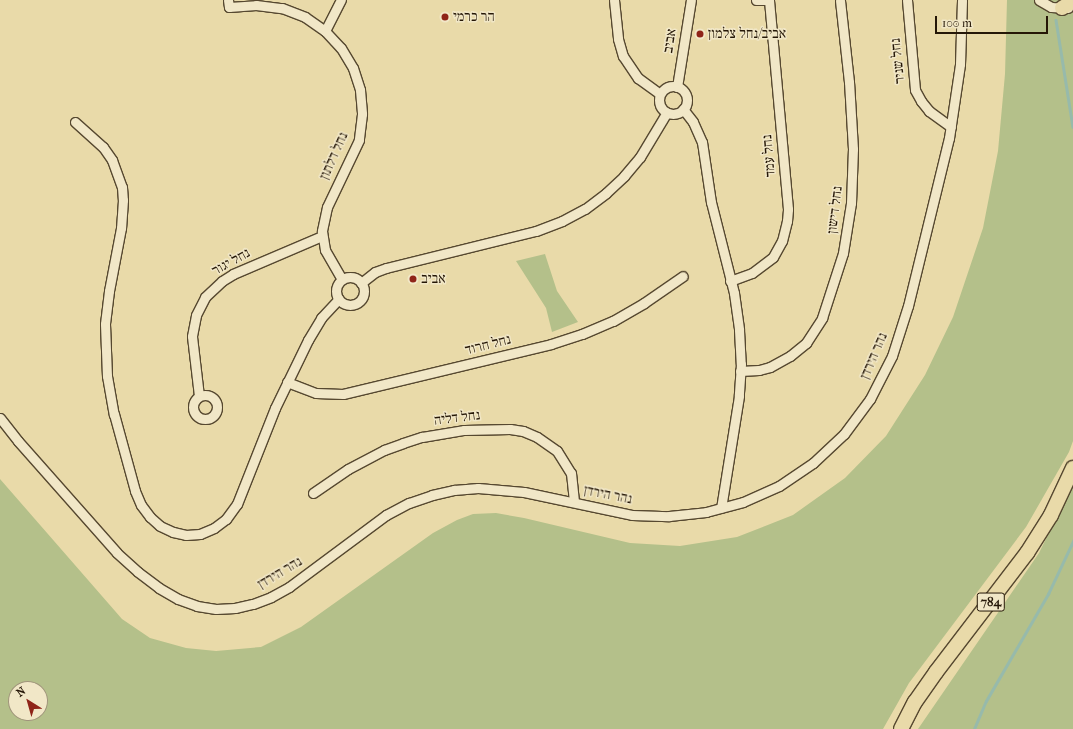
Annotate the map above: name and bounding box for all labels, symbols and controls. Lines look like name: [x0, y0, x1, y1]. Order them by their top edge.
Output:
scale bar: [937, 8, 1050, 34]
place label: הר כרמי: [453, 9, 495, 25]
marker: הר כרמי: [440, 12, 450, 22]
text: 100 m: [942, 16, 972, 30]
place label: אביב/נחל צלמון: [708, 26, 786, 42]
street label: אביב: [660, 27, 680, 55]
marker: אביב/נחל צלמון: [695, 29, 705, 39]
street label: נחל שניר: [887, 37, 909, 85]
street label: נחל דלתון: [316, 130, 352, 182]
street label: נחל עמד: [759, 134, 779, 178]
street label: נחל דישון: [824, 185, 846, 235]
street label: נחל יגור: [209, 245, 253, 279]
place label: אביב: [421, 271, 446, 287]
marker: אביב: [408, 274, 418, 284]
street label: נהר הירדן: [857, 330, 891, 382]
street label: נחל חרוד: [463, 331, 513, 359]
street label: נחל דליה: [433, 407, 481, 429]
street label: נהר הירדן: [582, 482, 634, 508]
street label: נהר הירדן: [255, 553, 305, 593]
road number: 784: [976, 591, 1006, 613]
north arrow: [8, 681, 48, 721]
text: N: [14, 684, 28, 700]

